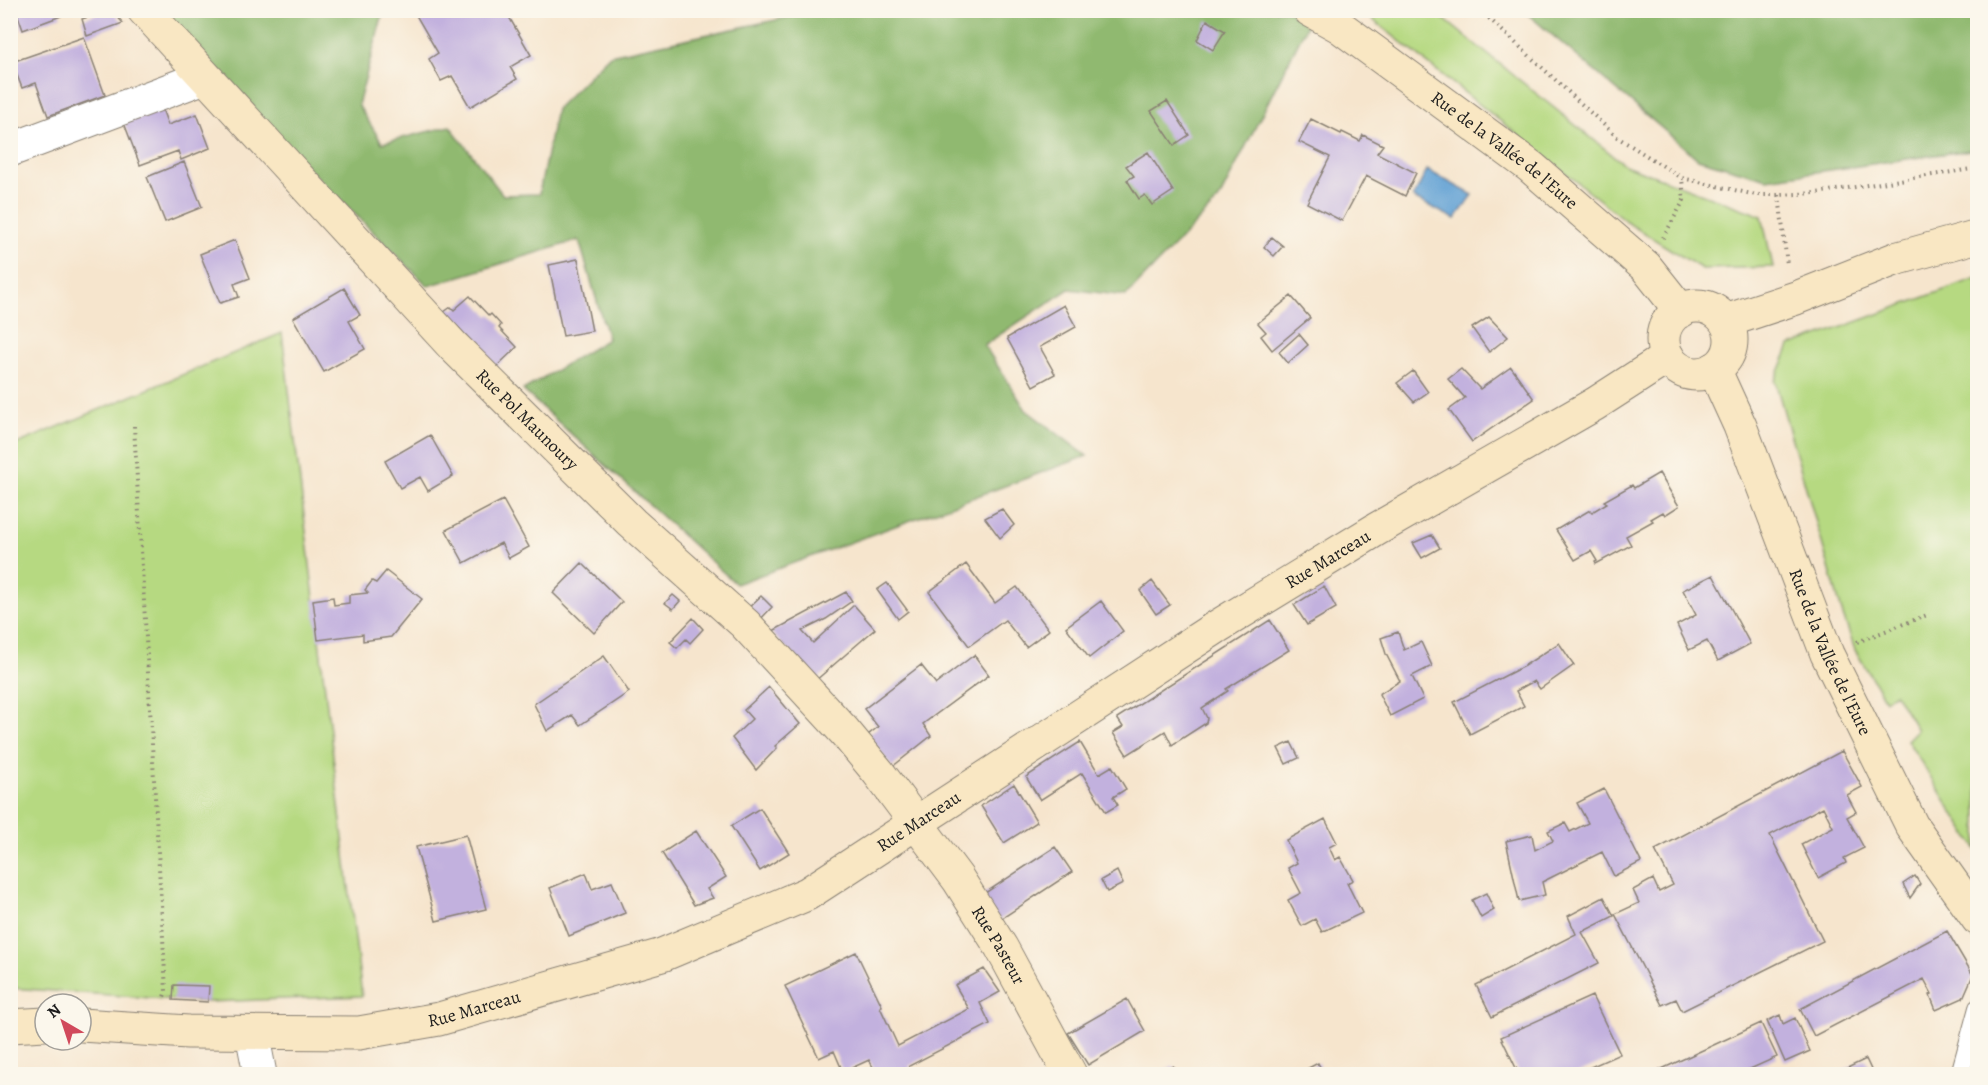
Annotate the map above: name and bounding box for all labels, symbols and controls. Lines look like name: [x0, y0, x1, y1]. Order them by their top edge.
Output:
street label: Rue de la Vallée de l'Eure: [1426, 86, 1583, 214]
street label: Rue Pol Maunoury: [471, 364, 584, 476]
street label: Rue Marceau: [1281, 524, 1375, 594]
street label: Rue de la Vallée de l'Eure: [1783, 565, 1877, 739]
street label: Rue Marceau: [872, 785, 965, 857]
street label: Rue Pasteur: [966, 901, 1031, 989]
street label: Rue Marceau: [426, 984, 524, 1033]
north arrow: [33, 992, 93, 1052]
text: N: [43, 999, 66, 1023]

